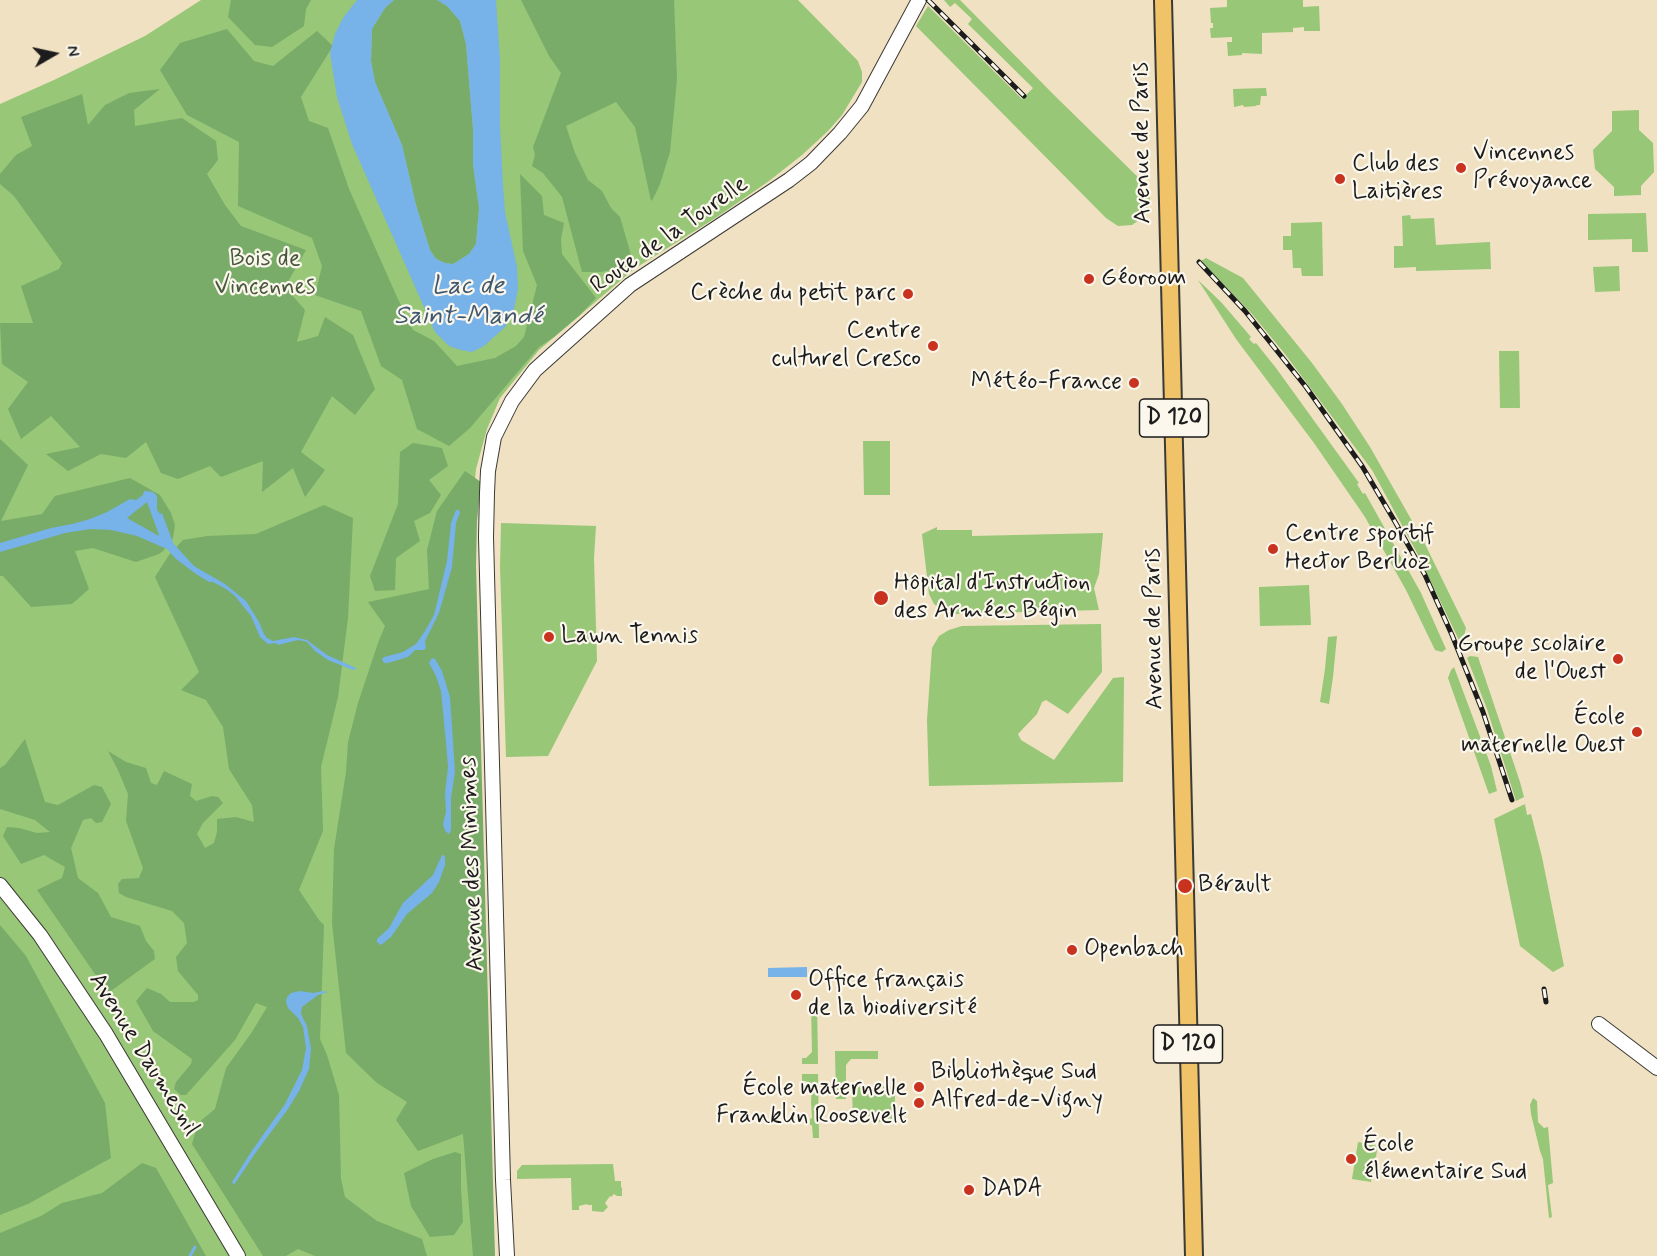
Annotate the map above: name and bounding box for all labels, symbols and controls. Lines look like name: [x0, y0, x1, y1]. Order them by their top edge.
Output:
north arrow: [24, 24, 84, 84]
text: N: [61, 44, 83, 58]
street label: Avenue de Paris: [1127, 62, 1159, 224]
place label: Vincennes Prévoyance: [1473, 140, 1592, 196]
place label: Club des Laitières: [1352, 151, 1443, 207]
marker: Vincennes Prévoyance: [1454, 161, 1468, 175]
street label: Route de la Tourelle: [586, 171, 754, 301]
marker: Club des Laitières: [1333, 172, 1347, 186]
park label: Bois de Vincennes: [214, 246, 316, 302]
place label: Géoroom: [1101, 265, 1186, 293]
water label: Lac de Saint-Mandé: [394, 272, 542, 334]
marker: Géoroom: [1082, 272, 1096, 286]
place label: Crèche du petit parc: [690, 280, 896, 308]
marker: Crèche du petit parc: [901, 287, 915, 301]
place label: Centre culturel Cresco: [772, 318, 921, 374]
marker: Centre culturel Cresco: [926, 339, 940, 353]
place label: Météo-France: [971, 369, 1122, 397]
marker: Météo-France: [1127, 376, 1141, 390]
road number: D 120: [1140, 399, 1208, 437]
place label: Centre sportif Hector Berlioz: [1285, 521, 1434, 577]
marker: Centre sportif Hector Berlioz: [1266, 542, 1280, 556]
street label: Avenue de Paris: [1139, 548, 1171, 710]
place label: Hôpital d'Instruction des Armées Bégin: [894, 570, 1090, 626]
marker: Hôpital d'Instruction des Armées Bégin: [872, 589, 890, 607]
place label: Lawn Tennis: [561, 623, 698, 651]
marker: Lawn Tennis: [542, 630, 556, 644]
place label: Groupe scolaire de l'Ouest: [1458, 631, 1606, 687]
marker: Groupe scolaire de l'Ouest: [1611, 652, 1625, 666]
place label: École maternelle Ouest: [1461, 704, 1625, 760]
marker: École maternelle Ouest: [1630, 725, 1644, 739]
street label: Avenue des Minimes: [455, 756, 491, 972]
place label: Bérault: [1198, 872, 1272, 900]
marker: Bérault: [1176, 877, 1194, 895]
place label: Openbach: [1084, 936, 1184, 964]
marker: Openbach: [1065, 943, 1079, 957]
place label: Office français de la biodiversité: [808, 967, 977, 1023]
street label: Avenue Daumesnil: [81, 968, 205, 1142]
marker: Office français de la biodiversité: [789, 988, 803, 1002]
road number: D 120: [1154, 1025, 1222, 1063]
place label: Bibliothèque Sud Alfred-de-Vigny: [931, 1059, 1103, 1115]
place label: École maternelle Franklin Roosevelt: [716, 1075, 907, 1131]
marker: Bibliothèque Sud Alfred-de-Vigny: [912, 1080, 926, 1094]
marker: École maternelle Franklin Roosevelt: [912, 1096, 926, 1110]
place label: École élémentaire Sud: [1363, 1131, 1527, 1187]
marker: École élémentaire Sud: [1344, 1152, 1358, 1166]
place label: DADA: [981, 1176, 1043, 1204]
marker: DADA: [962, 1183, 976, 1197]

